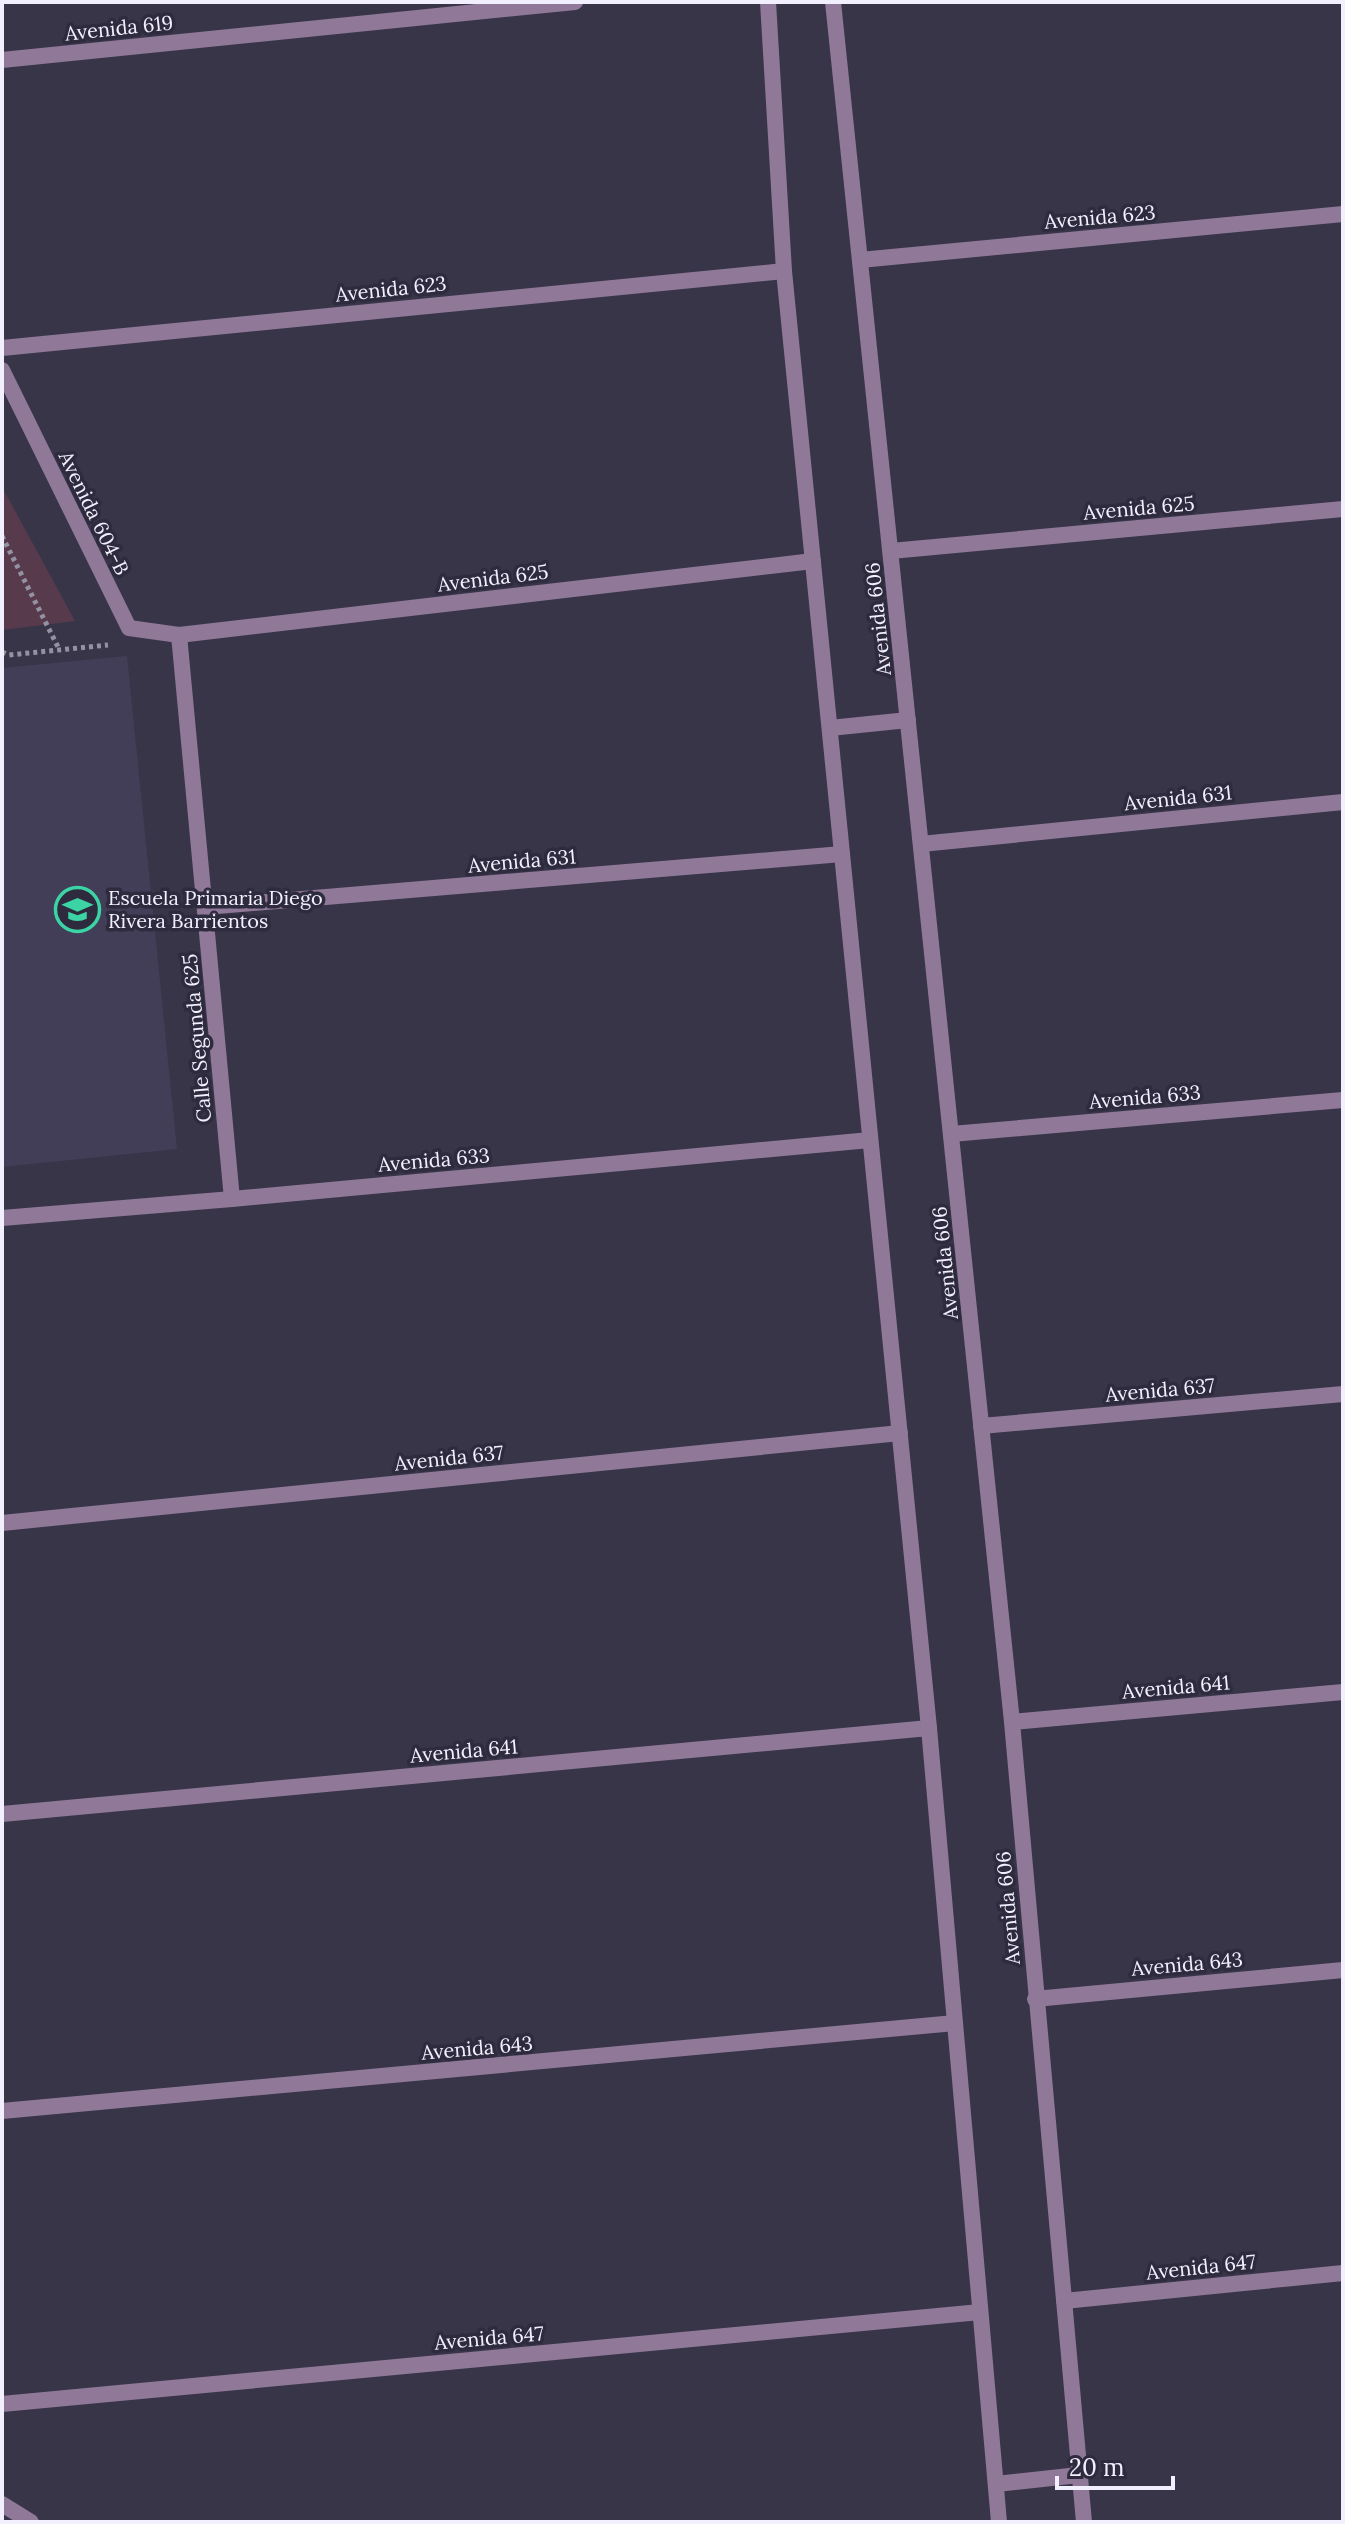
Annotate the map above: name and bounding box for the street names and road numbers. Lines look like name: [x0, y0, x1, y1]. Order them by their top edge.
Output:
street label: Avenida 619: [63, 9, 174, 46]
street label: Avenida 623: [1042, 199, 1157, 234]
street label: Avenida 623: [333, 270, 448, 307]
street label: Avenida 604-B: [53, 446, 135, 579]
street label: Avenida 625: [1081, 490, 1196, 525]
street label: Avenida 625: [435, 558, 550, 597]
street label: Avenida 606: [859, 561, 896, 678]
street label: Avenida 631: [1122, 779, 1233, 816]
street label: Avenida 631: [466, 843, 577, 878]
street label: Calle Segunda 625: [177, 953, 216, 1123]
street label: Avenida 633: [1087, 1079, 1202, 1114]
street label: Avenida 633: [376, 1142, 491, 1177]
street label: Avenida 606: [926, 1205, 963, 1322]
street label: Avenida 637: [1103, 1372, 1216, 1407]
street label: Avenida 637: [392, 1439, 505, 1476]
street label: Avenida 641: [1120, 1669, 1231, 1704]
street label: Avenida 641: [408, 1733, 519, 1768]
street label: Avenida 606: [990, 1850, 1025, 1967]
street label: Avenida 643: [1129, 1946, 1244, 1981]
street label: Avenida 643: [419, 2030, 534, 2065]
street label: Avenida 647: [1144, 2248, 1257, 2285]
street label: Avenida 647: [432, 2320, 545, 2355]

